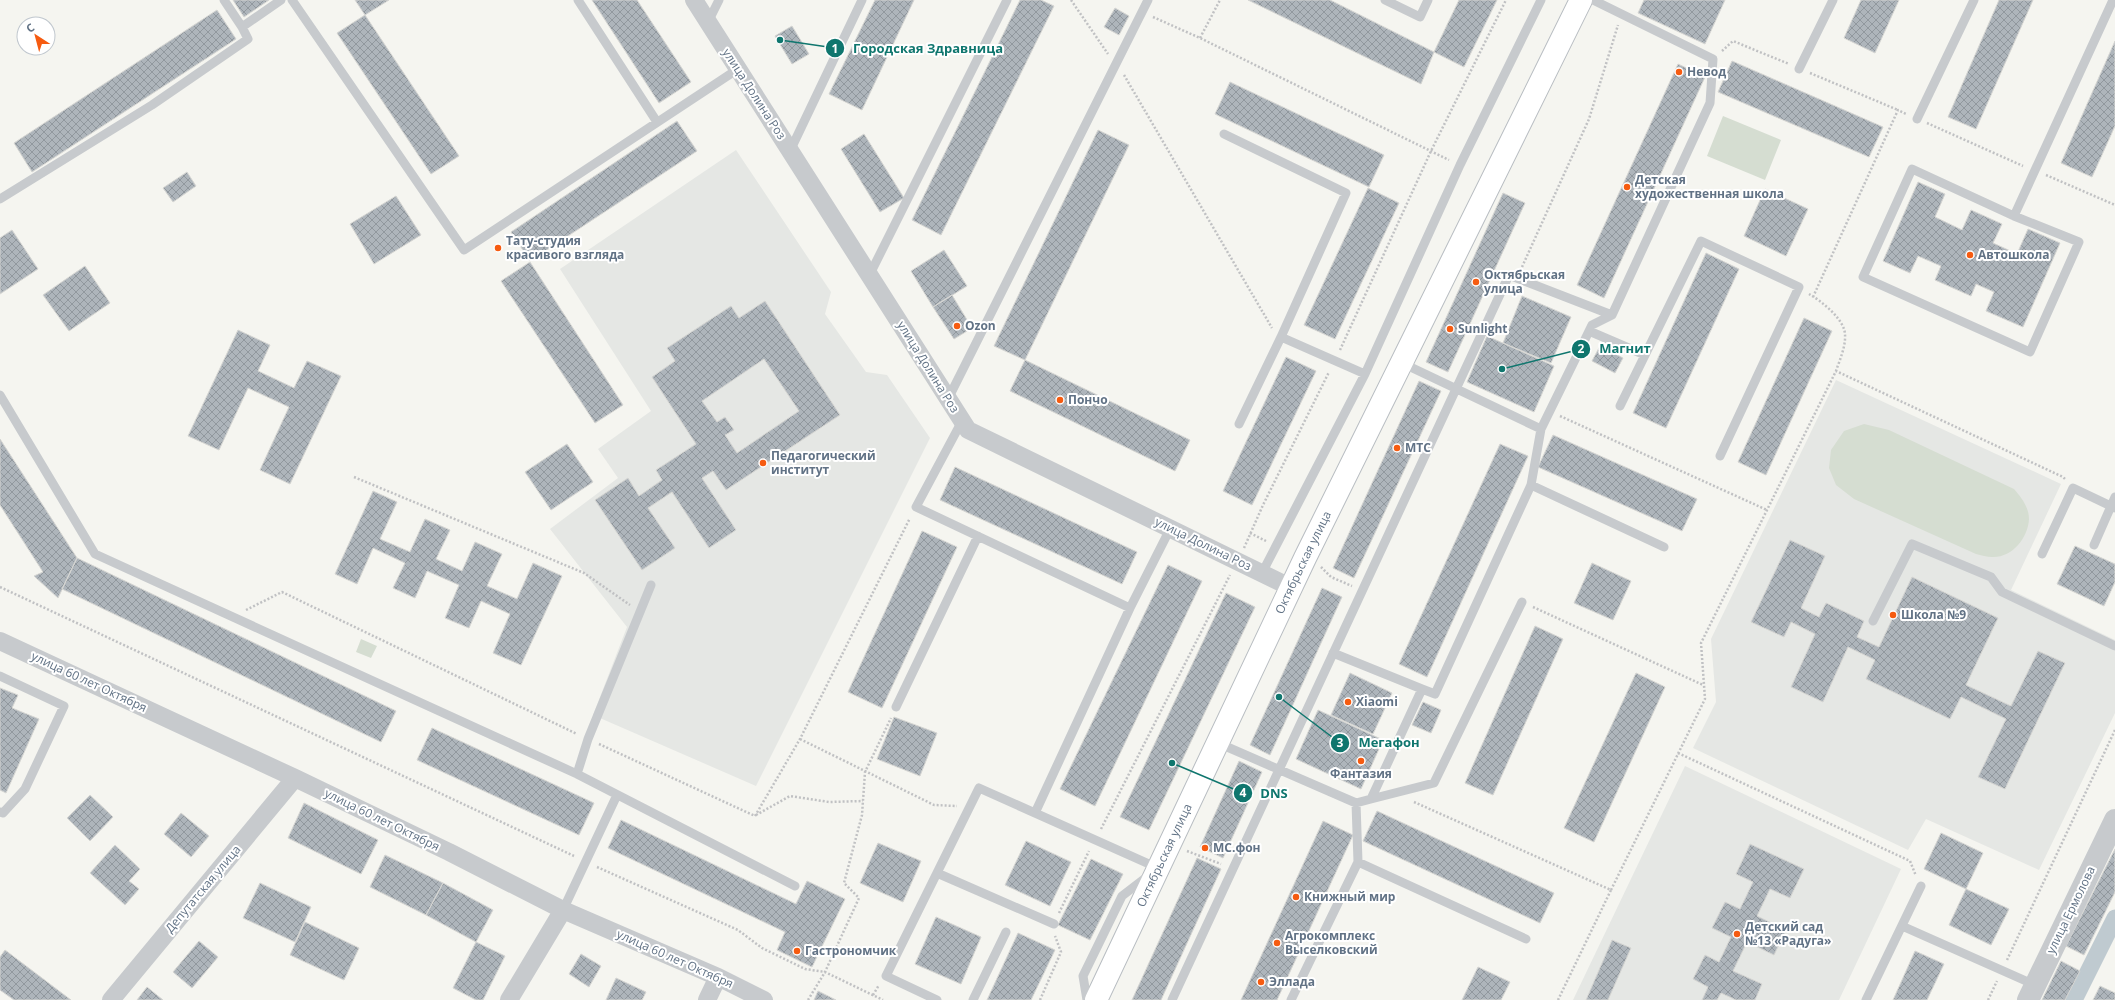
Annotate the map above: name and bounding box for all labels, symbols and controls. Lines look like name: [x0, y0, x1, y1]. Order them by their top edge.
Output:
north arrow: [16, 16, 56, 56]
text: С: [23, 19, 37, 36]
callout: Городская Здравница: [825, 36, 1011, 61]
text: Городская Здравница: [853, 39, 1003, 57]
text: 1: [832, 40, 838, 57]
street label: улица Долина Роз: [719, 45, 790, 143]
place label: Невод: [1687, 63, 1726, 80]
marker: Невод: [1674, 67, 1684, 77]
place label: Детская художественная школа: [1635, 171, 1784, 202]
marker: Детская художественная школа: [1622, 182, 1632, 192]
place label: Тату-студия красивого взгляда: [506, 232, 624, 263]
marker: Тату-студия красивого взгляда: [493, 243, 503, 253]
place label: Автошкола: [1978, 246, 2049, 263]
marker: Автошкола: [1965, 250, 1975, 260]
place label: Октябрьская улица: [1484, 266, 1565, 297]
marker: Октябрьская улица: [1471, 277, 1481, 287]
place label: Ozon: [965, 317, 996, 334]
street label: улица Долина Роз: [893, 318, 964, 416]
place label: Sunlight: [1458, 320, 1508, 337]
marker: Ozon: [952, 321, 962, 331]
marker: Sunlight: [1445, 324, 1455, 334]
callout: Магнит: [1571, 336, 1659, 361]
text: Магнит: [1599, 339, 1651, 357]
text: 2: [1578, 340, 1585, 357]
place label: Пончо: [1068, 391, 1108, 408]
marker: Пончо: [1055, 395, 1065, 405]
place label: МТС: [1405, 439, 1431, 456]
marker: МТС: [1392, 443, 1402, 453]
place label: Педагогический институт: [771, 447, 876, 478]
marker: Педагогический институт: [758, 458, 768, 468]
street label: Октябрьская улица: [1271, 508, 1335, 617]
street label: улица Долина Роз: [1152, 513, 1254, 574]
place label: Школа №9: [1901, 606, 1966, 623]
marker: Школа №9: [1888, 610, 1898, 620]
street label: улица 60 лет Октября: [29, 647, 150, 716]
place label: Xiaomi: [1356, 693, 1398, 710]
marker: Xiaomi: [1343, 697, 1353, 707]
callout: Мегафон: [1330, 730, 1427, 755]
text: Мегафон: [1358, 733, 1420, 751]
text: 3: [1337, 734, 1344, 751]
marker: Фантазия: [1356, 756, 1366, 766]
place label: Фантазия: [1330, 765, 1392, 782]
callout: DNS: [1233, 781, 1296, 806]
street label: улица 60 лет Октября: [322, 784, 443, 855]
text: 4: [1240, 784, 1247, 801]
text: DNS: [1260, 784, 1288, 802]
street label: Октябрьская улица: [1132, 801, 1196, 910]
place label: МС.фон: [1213, 839, 1261, 856]
street label: Депутатская улица: [161, 841, 244, 936]
marker: МС.фон: [1200, 843, 1210, 853]
street label: улица Ермолова: [2042, 863, 2099, 956]
place label: Книжный мир: [1304, 888, 1396, 905]
marker: Книжный мир: [1291, 892, 1301, 902]
place label: Детский сад №13 «Радуга»: [1745, 918, 1832, 949]
street label: улица 60 лет Октября: [614, 925, 736, 992]
place label: Агрокомплекс Выселковский: [1285, 927, 1378, 958]
marker: Детский сад №13 «Радуга»: [1732, 929, 1742, 939]
marker: Агрокомплекс Выселковский: [1272, 938, 1282, 948]
place label: Гастрономчик: [805, 942, 897, 959]
marker: Гастрономчик: [792, 946, 802, 956]
place label: Эллада: [1269, 973, 1315, 990]
marker: Эллада: [1256, 977, 1266, 987]

